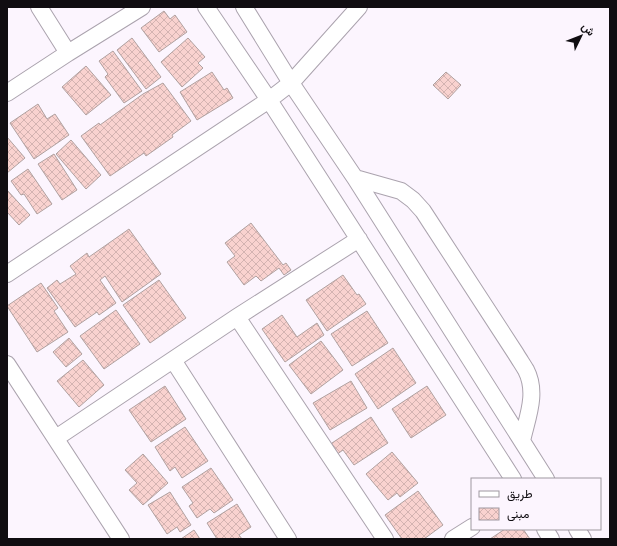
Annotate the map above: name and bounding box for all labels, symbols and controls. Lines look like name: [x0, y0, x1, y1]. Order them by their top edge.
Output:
north arrow: [561, 16, 601, 56]
text: ش: [578, 20, 598, 39]
legend: [471, 478, 601, 530]
text: طريق: [507, 486, 533, 502]
text: مبنى: [507, 506, 529, 522]

